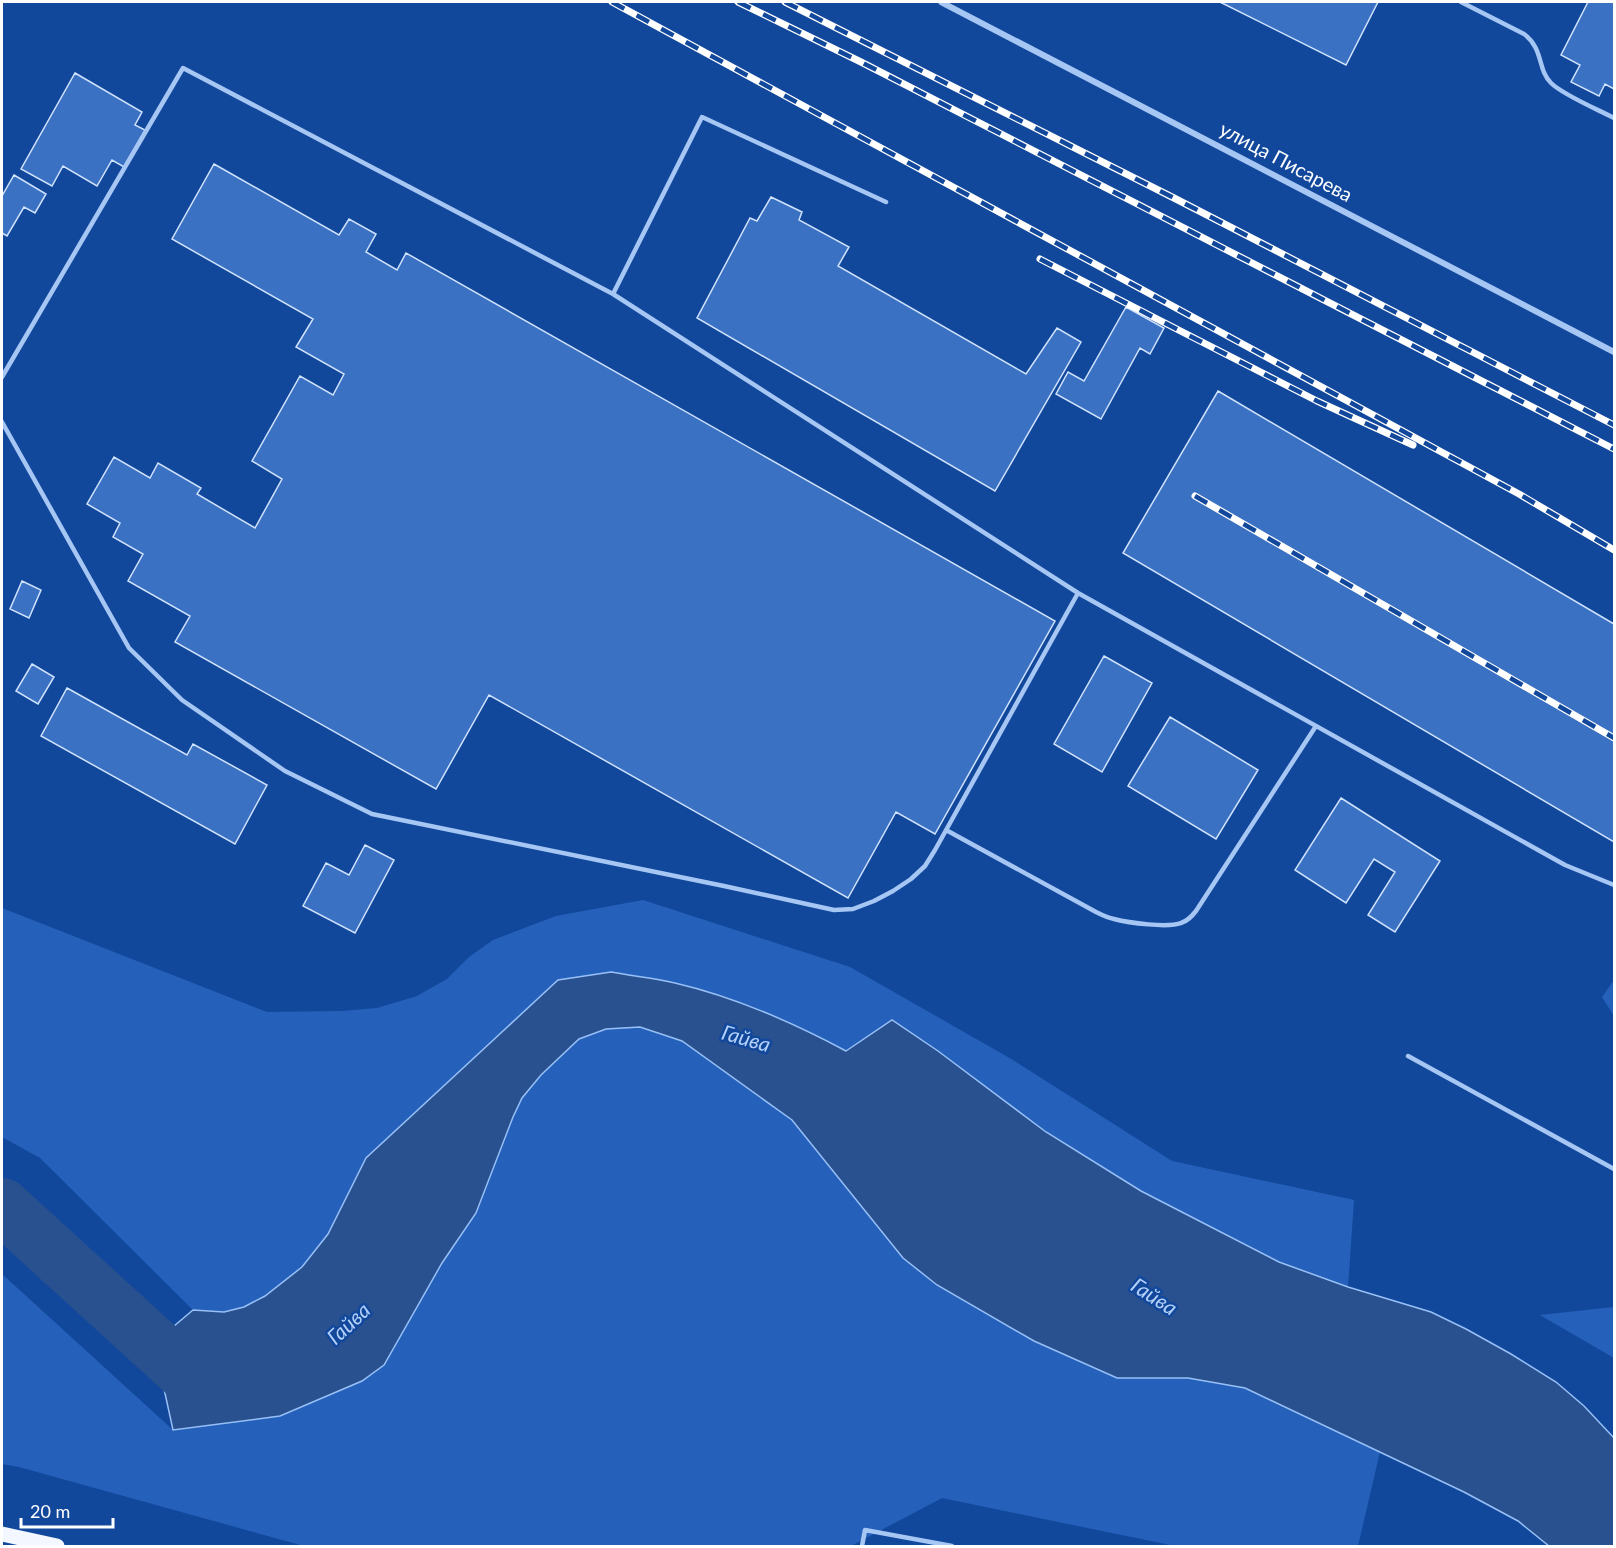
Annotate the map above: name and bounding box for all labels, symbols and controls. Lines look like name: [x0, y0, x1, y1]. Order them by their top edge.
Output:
street label: улица Писарева: [1216, 116, 1357, 206]
water label: Гайва: [719, 1019, 774, 1056]
water label: Гайва: [1127, 1272, 1182, 1320]
water label: Гайва: [321, 1297, 375, 1349]
scale bar: [21, 1491, 112, 1529]
text: 20 m: [30, 1500, 70, 1522]

